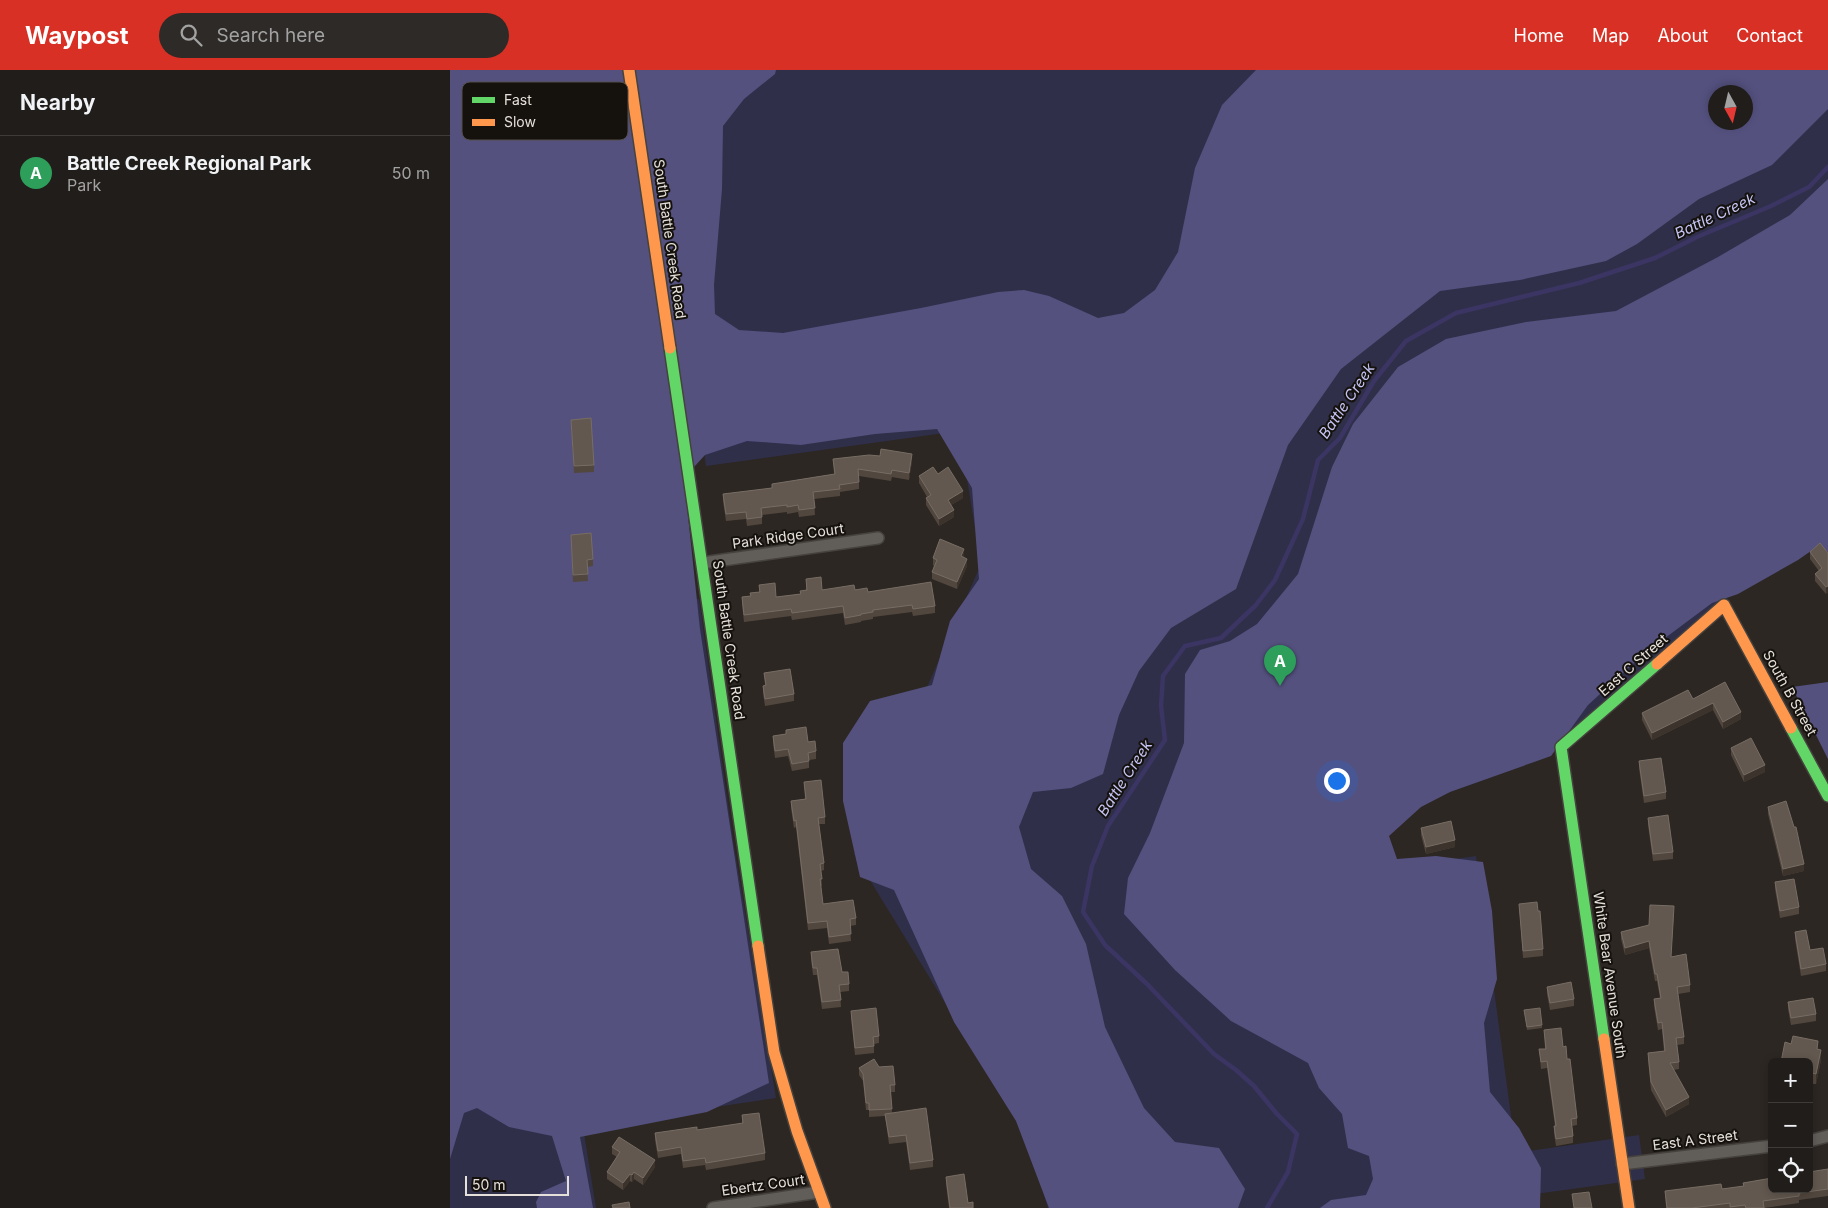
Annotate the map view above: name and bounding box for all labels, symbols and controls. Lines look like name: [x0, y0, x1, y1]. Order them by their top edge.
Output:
search box: [159, 13, 509, 58]
text: Waypost: [25, 21, 129, 50]
icon: search: [177, 21, 205, 49]
text: Search here: [217, 24, 325, 47]
text: Home: [1514, 25, 1564, 46]
text: Map: [1592, 25, 1629, 46]
text: About: [1657, 25, 1708, 46]
text: Contact: [1736, 25, 1803, 46]
legend: [462, 82, 628, 140]
north arrow: [1708, 85, 1753, 130]
text: Nearby: [20, 90, 95, 115]
text: Fast: [504, 91, 532, 108]
text: Slow: [504, 113, 536, 130]
text: Battle Creek Regional Park: [67, 152, 311, 175]
street label: South Battle Creek Road: [651, 158, 690, 320]
text: A: [30, 163, 42, 183]
text: 50 m: [392, 163, 430, 183]
text: Park: [67, 175, 101, 195]
water label: Battle Creek: [1671, 188, 1759, 243]
water label: Battle Creek: [1314, 359, 1379, 442]
street label: Park Ridge Court: [731, 519, 845, 552]
street label: South Battle Creek Road: [710, 559, 749, 721]
street label: East C Street: [1595, 630, 1671, 699]
pin: A: [1264, 645, 1296, 686]
street label: South B Street: [1760, 647, 1821, 739]
water label: Battle Creek: [1093, 736, 1157, 819]
your location: [1324, 768, 1350, 794]
street label: White Bear Avenue South: [1590, 890, 1631, 1059]
map controls: [1768, 1058, 1813, 1193]
button: +: [1768, 1058, 1813, 1103]
button: −: [1768, 1103, 1813, 1148]
street label: East A Street: [1652, 1126, 1739, 1153]
button: locate: [1768, 1148, 1813, 1193]
street label: Ebertz Court: [720, 1170, 806, 1199]
scale bar: [465, 1173, 569, 1196]
text: 50 m: [472, 1176, 506, 1193]

